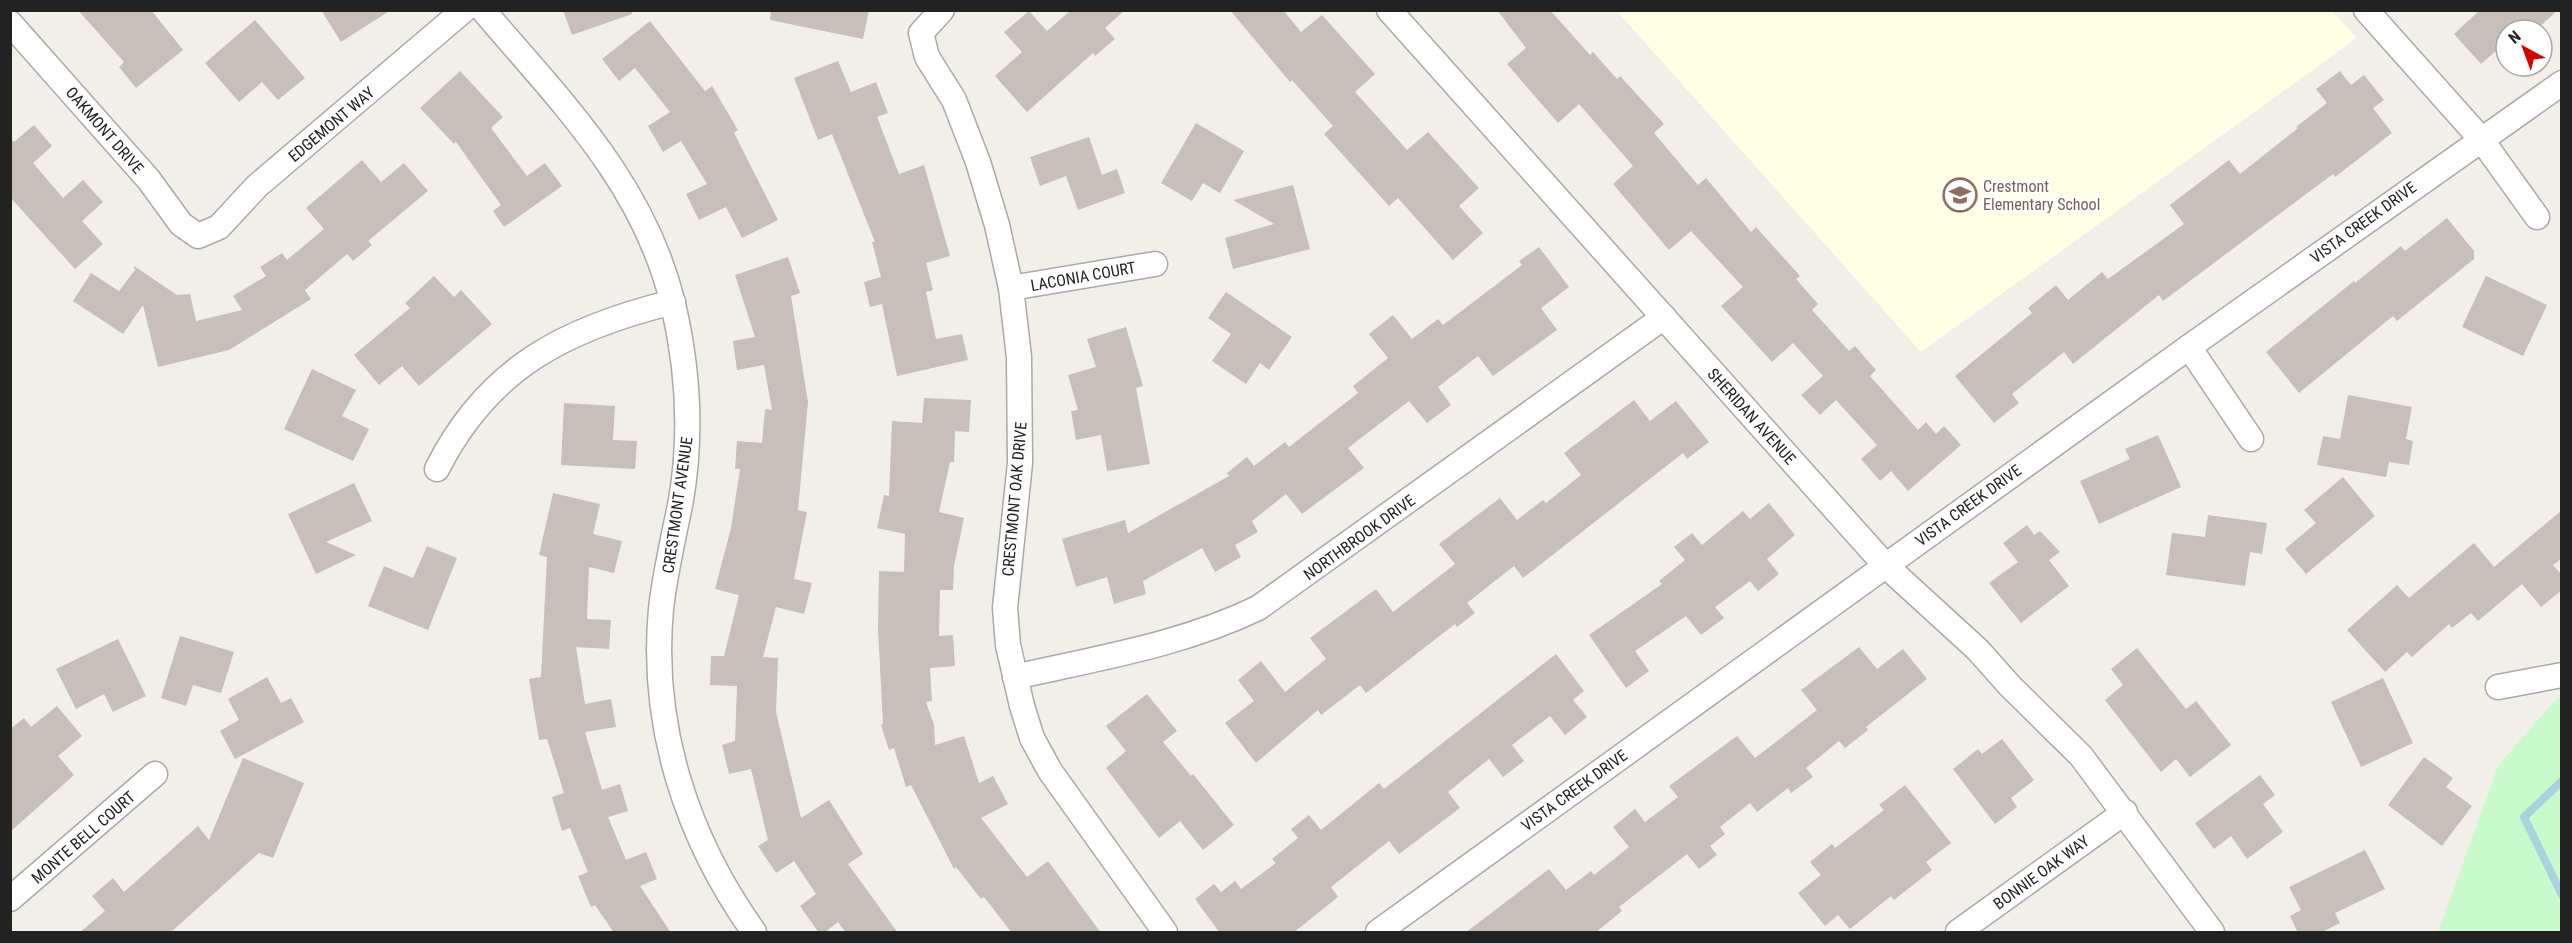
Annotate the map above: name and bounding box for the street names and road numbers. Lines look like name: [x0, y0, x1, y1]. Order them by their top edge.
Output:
street label: OAKMONT DRIVE: [62, 83, 148, 178]
street label: EDGEMONT WAY: [284, 83, 379, 166]
street label: VISTA CREEK DRIVE: [2307, 178, 2420, 267]
street label: LACONIA COURT: [1029, 258, 1137, 295]
street label: SHERIDAN AVENUE: [1703, 364, 1800, 468]
street label: CRESTMONT OAK DRIVE: [998, 421, 1031, 577]
street label: CRESTMONT AVENUE: [659, 436, 696, 574]
street label: VISTA CREEK DRIVE: [1912, 461, 2025, 550]
street label: NORTHBROOK DRIVE: [1300, 491, 1419, 584]
street label: VISTA CREEK DRIVE: [1518, 746, 1631, 835]
street label: MONTE BELL COURT: [28, 787, 139, 887]
street label: BONNIE OAK WAY: [1990, 831, 2093, 913]

